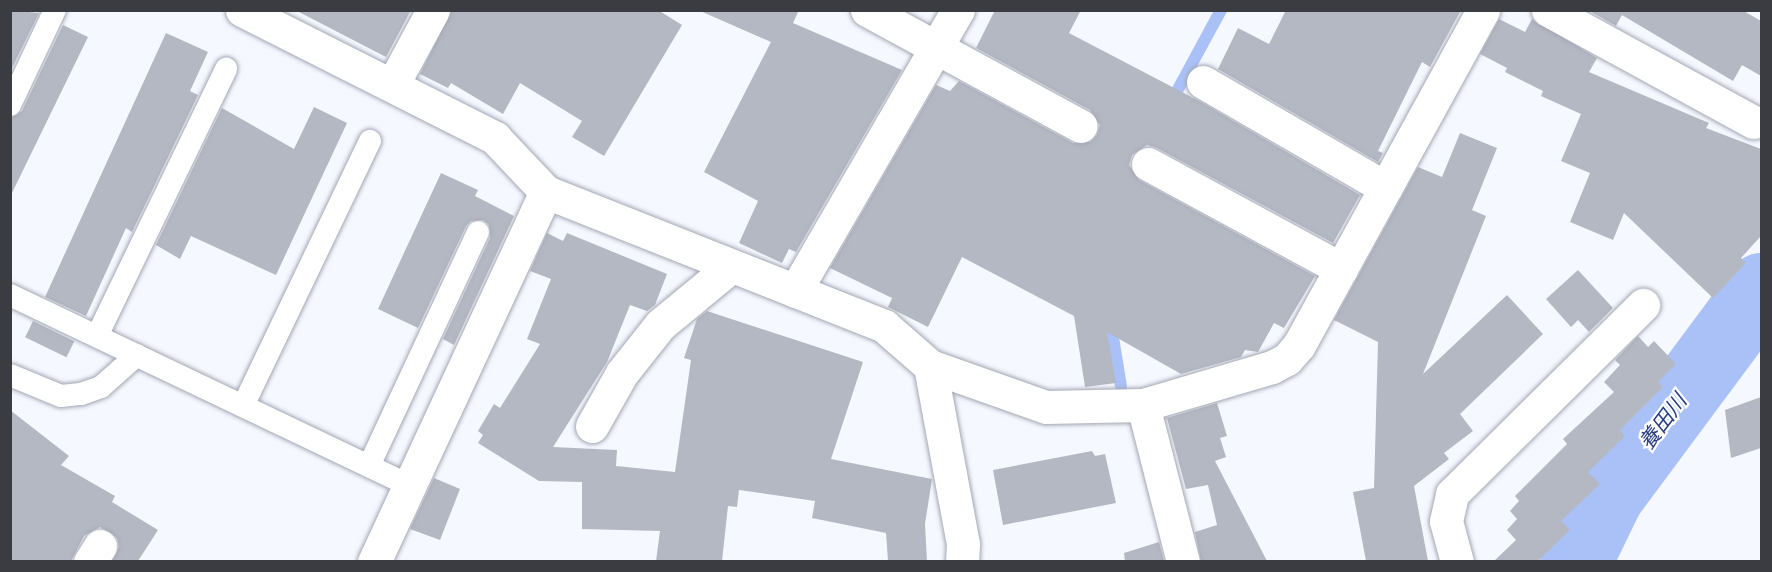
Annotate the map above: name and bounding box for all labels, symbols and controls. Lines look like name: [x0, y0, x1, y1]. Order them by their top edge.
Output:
water label: 養田川: [1634, 389, 1692, 455]

